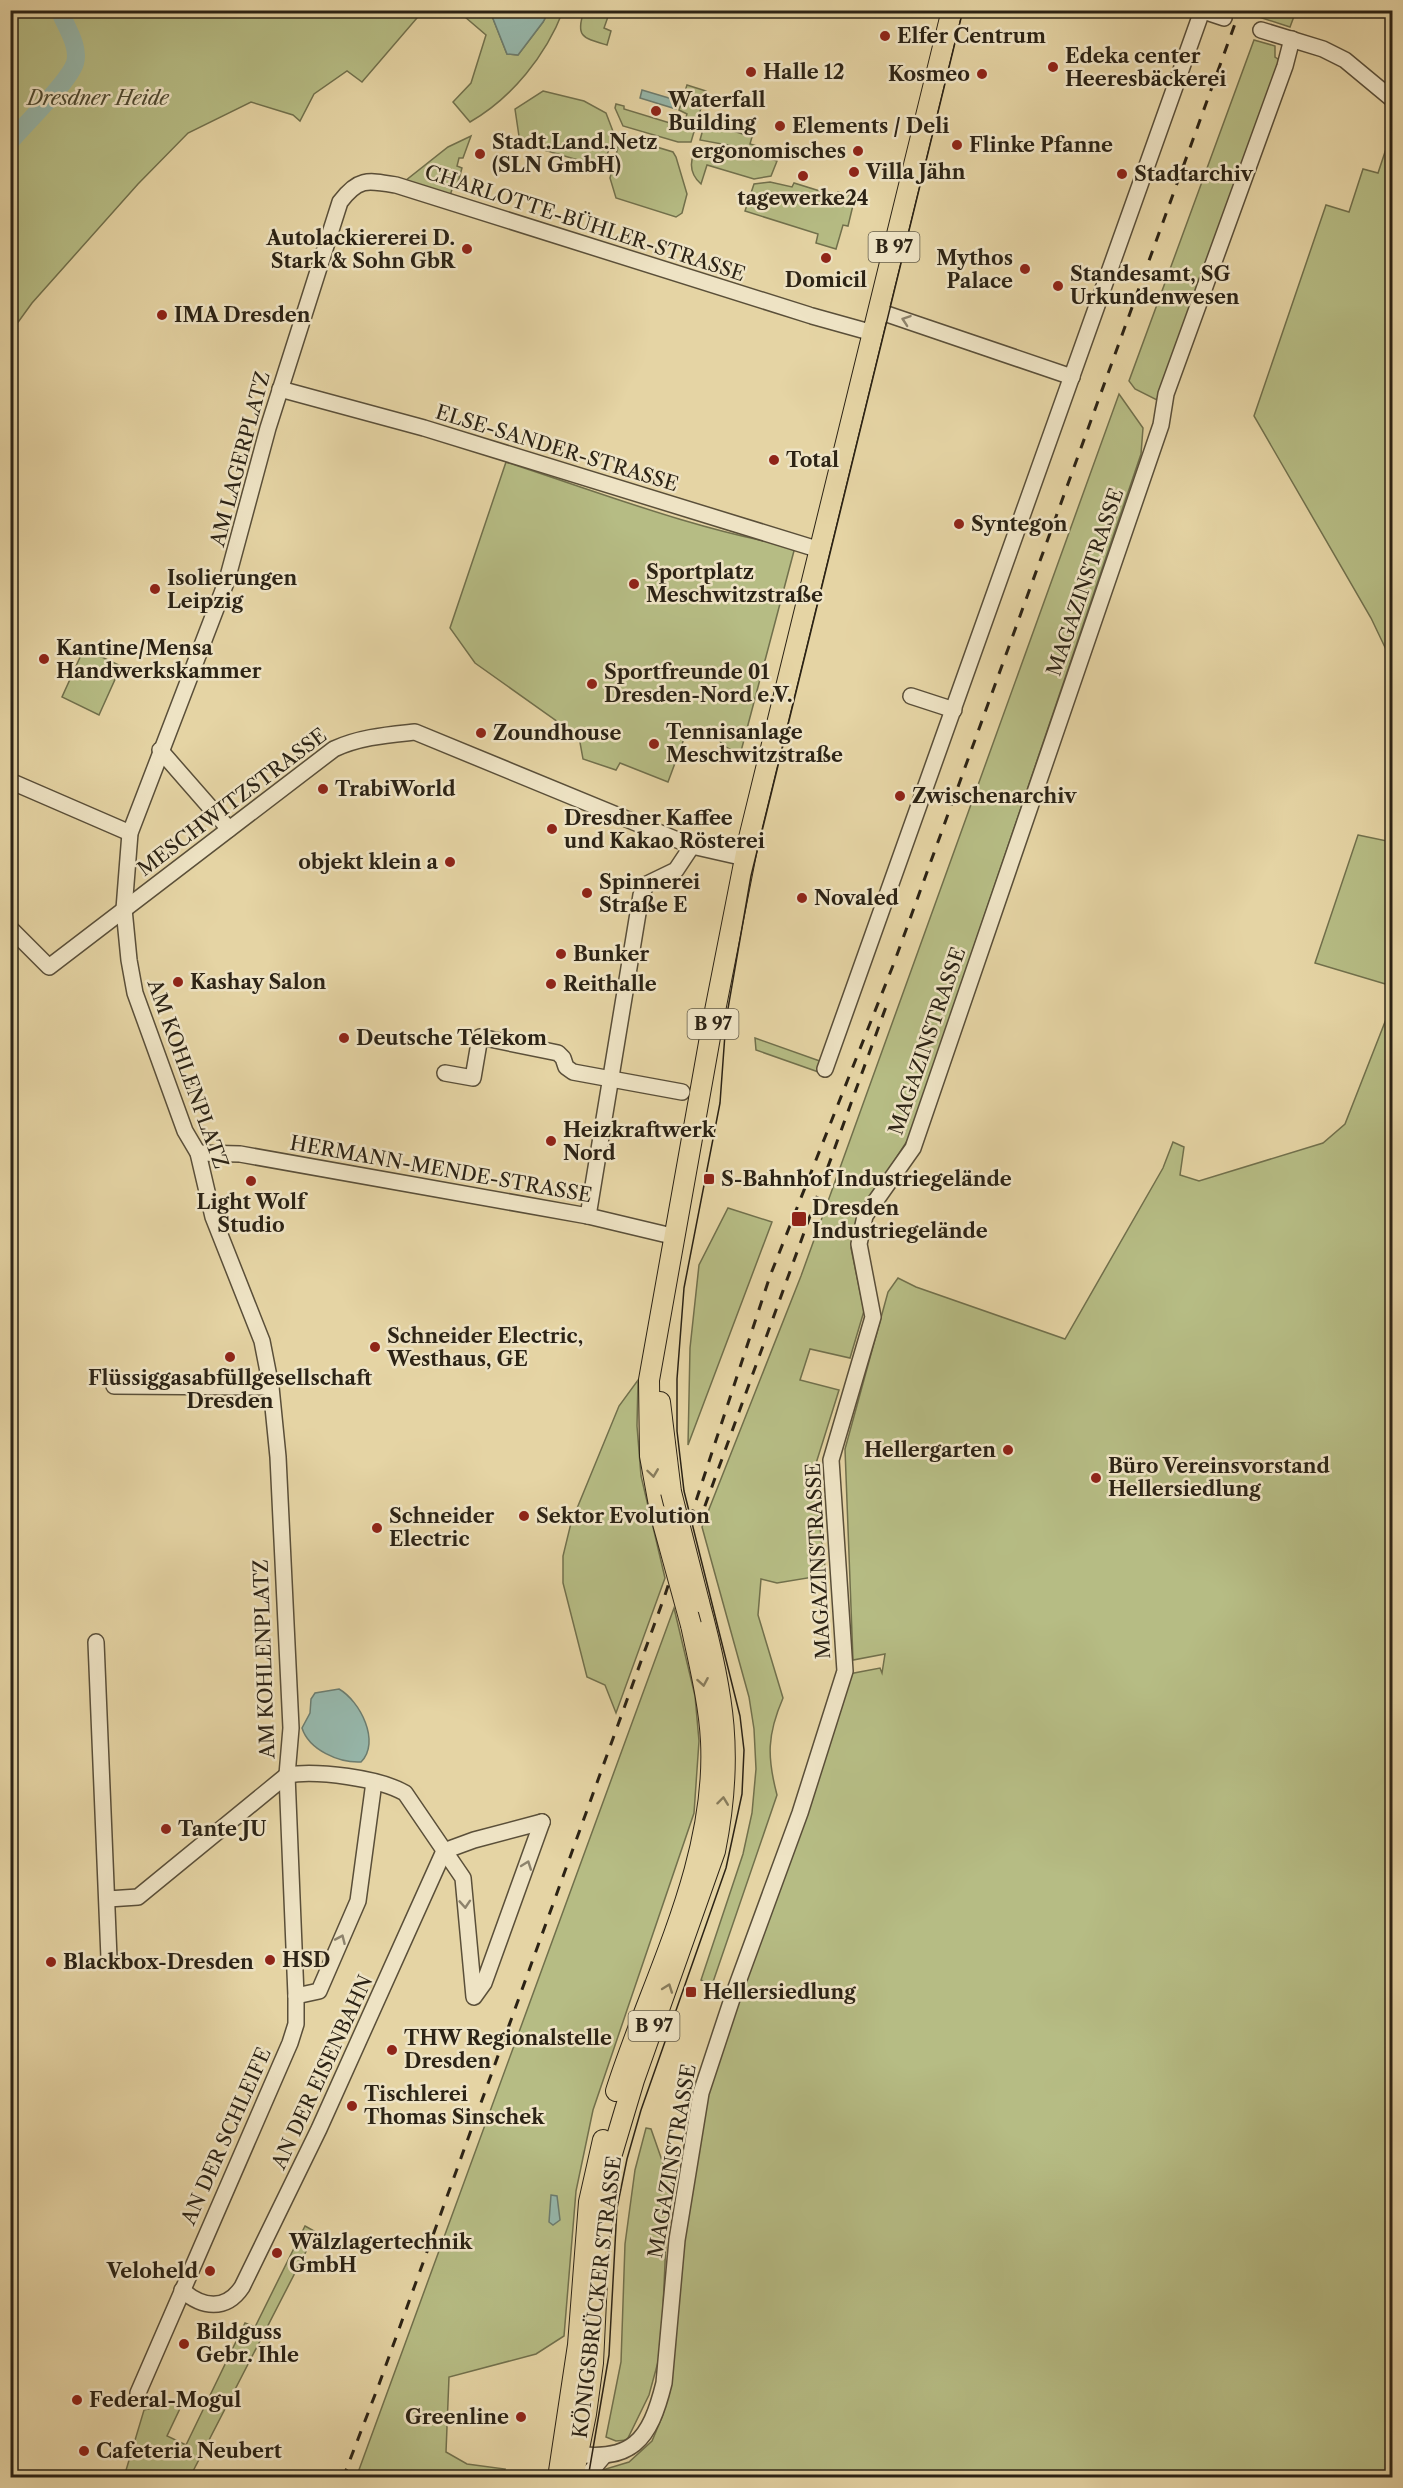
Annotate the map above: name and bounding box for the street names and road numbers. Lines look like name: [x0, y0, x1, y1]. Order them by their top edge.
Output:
street label: CHARLOTTE-BÜHLER-STRASSE: [422, 159, 749, 286]
road number: B 97: [868, 232, 920, 262]
street label: AM LAGERPLATZ: [205, 369, 275, 550]
street label: ELSE-SANDER-STRASSE: [433, 400, 681, 496]
street label: MAGAZINSTRASSE: [1042, 485, 1128, 679]
street label: MESCHWITZSTRASSE: [133, 723, 331, 881]
street label: MAGAZINSTRASSE: [884, 944, 970, 1138]
street label: AM KOHLENPLATZ: [142, 975, 233, 1172]
road number: B 97: [688, 1009, 738, 1039]
street label: HERMANN-MENDE-STRASSE: [288, 1131, 594, 1207]
street label: MAGAZINSTRASSE: [801, 1462, 835, 1660]
street label: AM KOHLENPLATZ: [249, 1559, 280, 1760]
street label: AN DER EISENBAHN: [266, 1971, 377, 2174]
road number: B 97: [628, 2011, 680, 2041]
street label: AN DER SCHLEIFE: [176, 2044, 276, 2229]
street label: MAGAZINSTRASSE: [643, 2062, 701, 2260]
street label: KÖNIGSBRÜCKER STRASSE: [567, 2154, 626, 2440]

